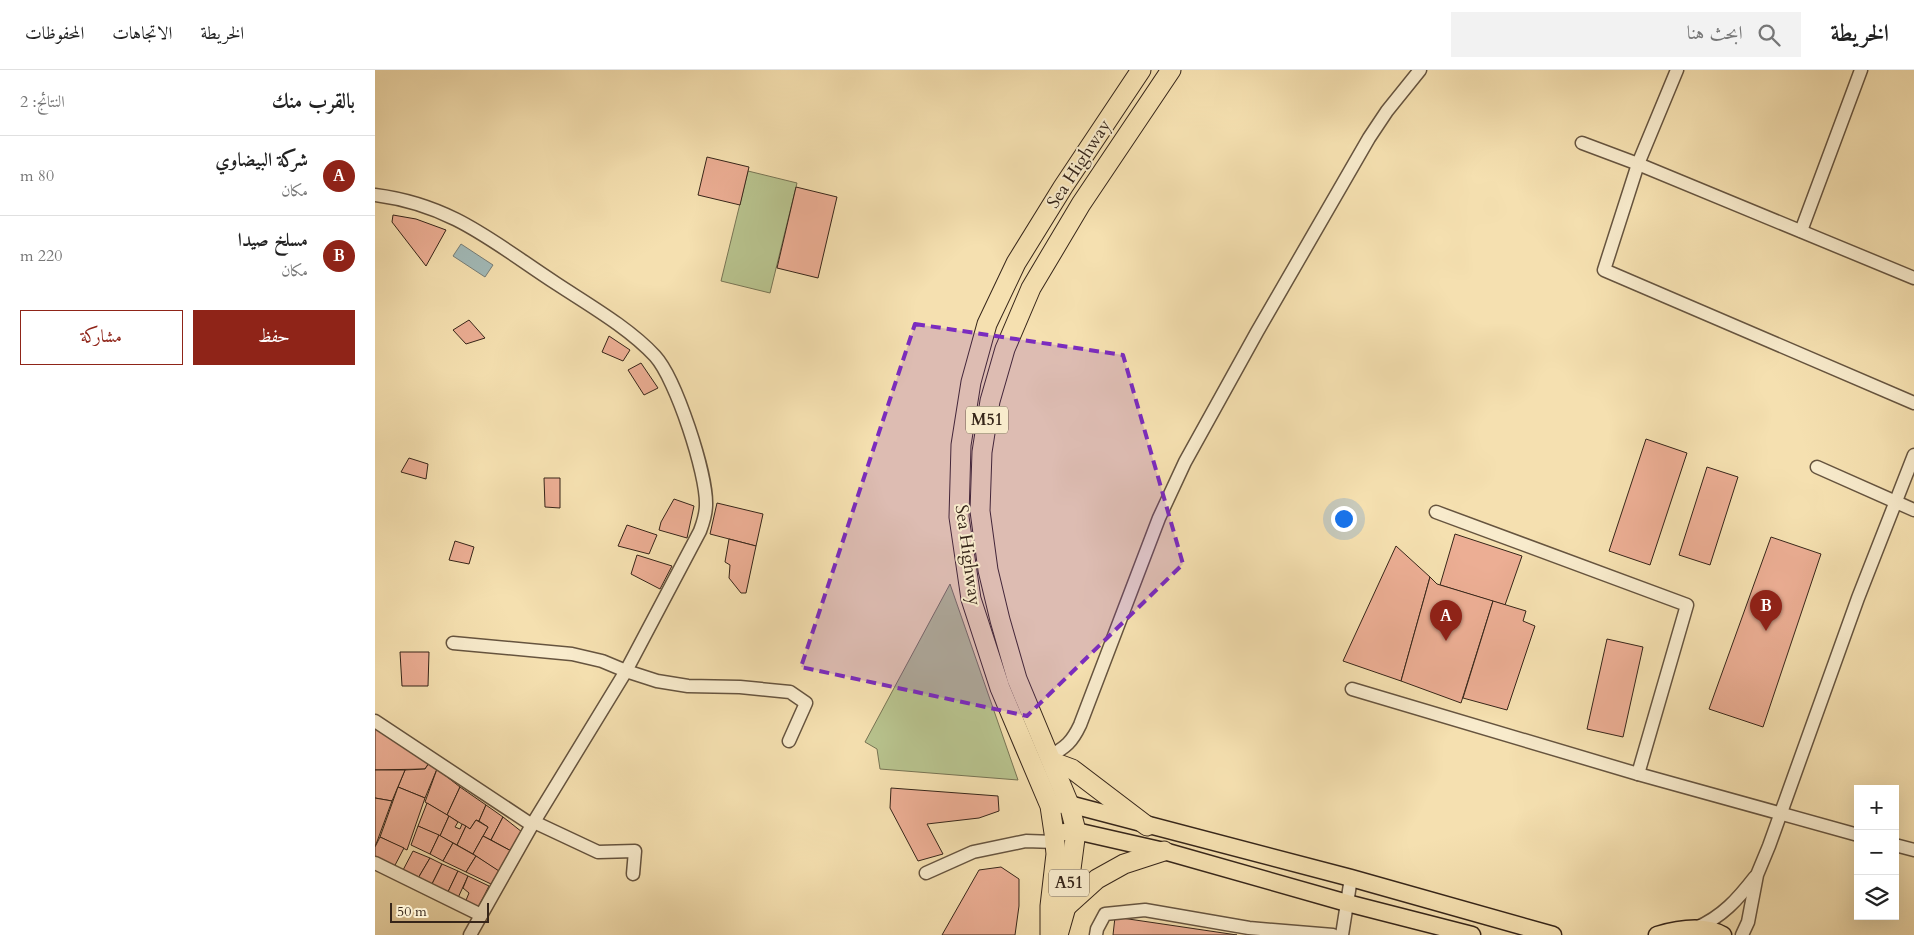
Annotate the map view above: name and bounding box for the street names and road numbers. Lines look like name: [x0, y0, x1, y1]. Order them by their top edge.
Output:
street label: Sea Highway: [1041, 114, 1117, 213]
road number: M51: [966, 406, 1008, 434]
street label: Sea Highway: [949, 503, 988, 608]
road number: A51: [1049, 870, 1089, 896]

